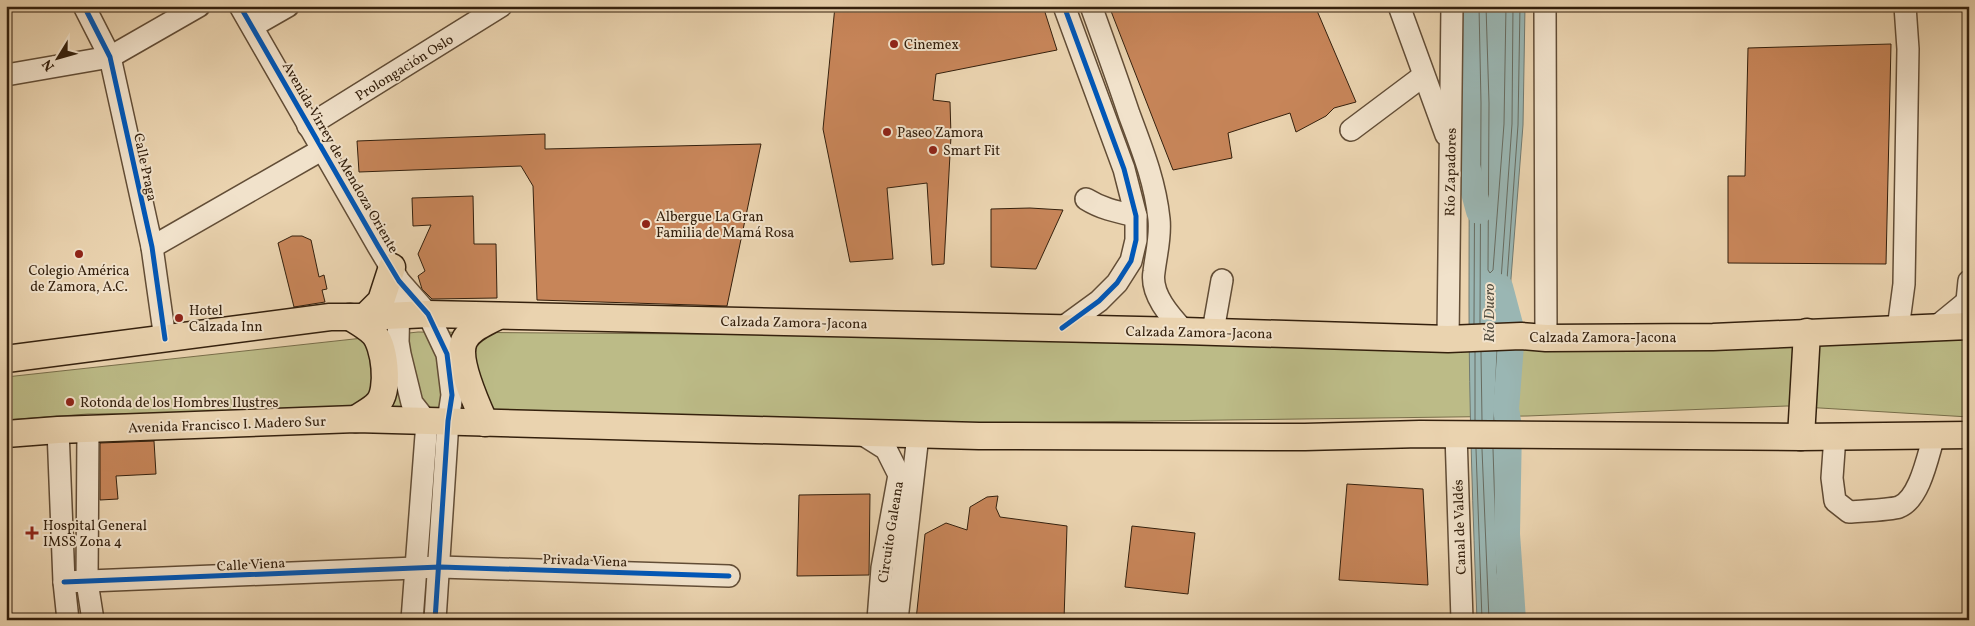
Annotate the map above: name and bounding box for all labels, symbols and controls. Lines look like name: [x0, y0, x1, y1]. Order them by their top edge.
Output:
street label: Prolongación Oslo: [352, 30, 457, 106]
north arrow: [32, 32, 82, 82]
place label: Cinemex: [904, 36, 959, 55]
marker: Cinemex: [888, 38, 900, 50]
text: N: [38, 55, 59, 75]
street label: Avenida Virrey de Mendoza Oriente: [277, 59, 403, 257]
place label: Paseo Zamora: [897, 124, 983, 143]
marker: Paseo Zamora: [881, 126, 893, 138]
street label: Río Zapadores: [1441, 128, 1462, 217]
street label: Calle Praga: [128, 132, 161, 203]
place label: Smart Fit: [943, 142, 1000, 161]
marker: Smart Fit: [927, 144, 939, 156]
place label: Albergue La Gran Familia de Mamá Rosa: [656, 208, 794, 243]
marker: Albergue La Gran Familia de Mamá Rosa: [640, 218, 652, 230]
marker: Colegio América de Zamora, A.C.: [73, 248, 85, 260]
place label: Colegio América de Zamora, A.C.: [28, 262, 130, 297]
water label: Río Duero: [1480, 283, 1501, 342]
place label: Hotel Calzada Inn: [189, 302, 263, 337]
marker: Hotel Calzada Inn: [173, 312, 185, 324]
street label: Calzada Zamora-Jacona: [720, 313, 868, 334]
street label: Calzada Zamora-Jacona: [1125, 323, 1273, 344]
street label: Calzada Zamora-Jacona: [1530, 329, 1676, 348]
place label: Rotonda de los Hombres Ilustres: [80, 394, 279, 413]
marker: Rotonda de los Hombres Ilustres: [64, 396, 76, 408]
street label: Avenida Francisco I. Madero Sur: [128, 413, 326, 438]
street label: Canal de Valdés: [1449, 479, 1472, 575]
street label: Circuito Galeana: [874, 480, 909, 585]
place label: Hospital General IMSS Zona 4: [43, 517, 147, 552]
marker: Hospital General IMSS Zona 4: [25, 526, 39, 540]
street label: Privada Viena: [542, 551, 628, 572]
street label: Calle Viena: [216, 554, 286, 577]

